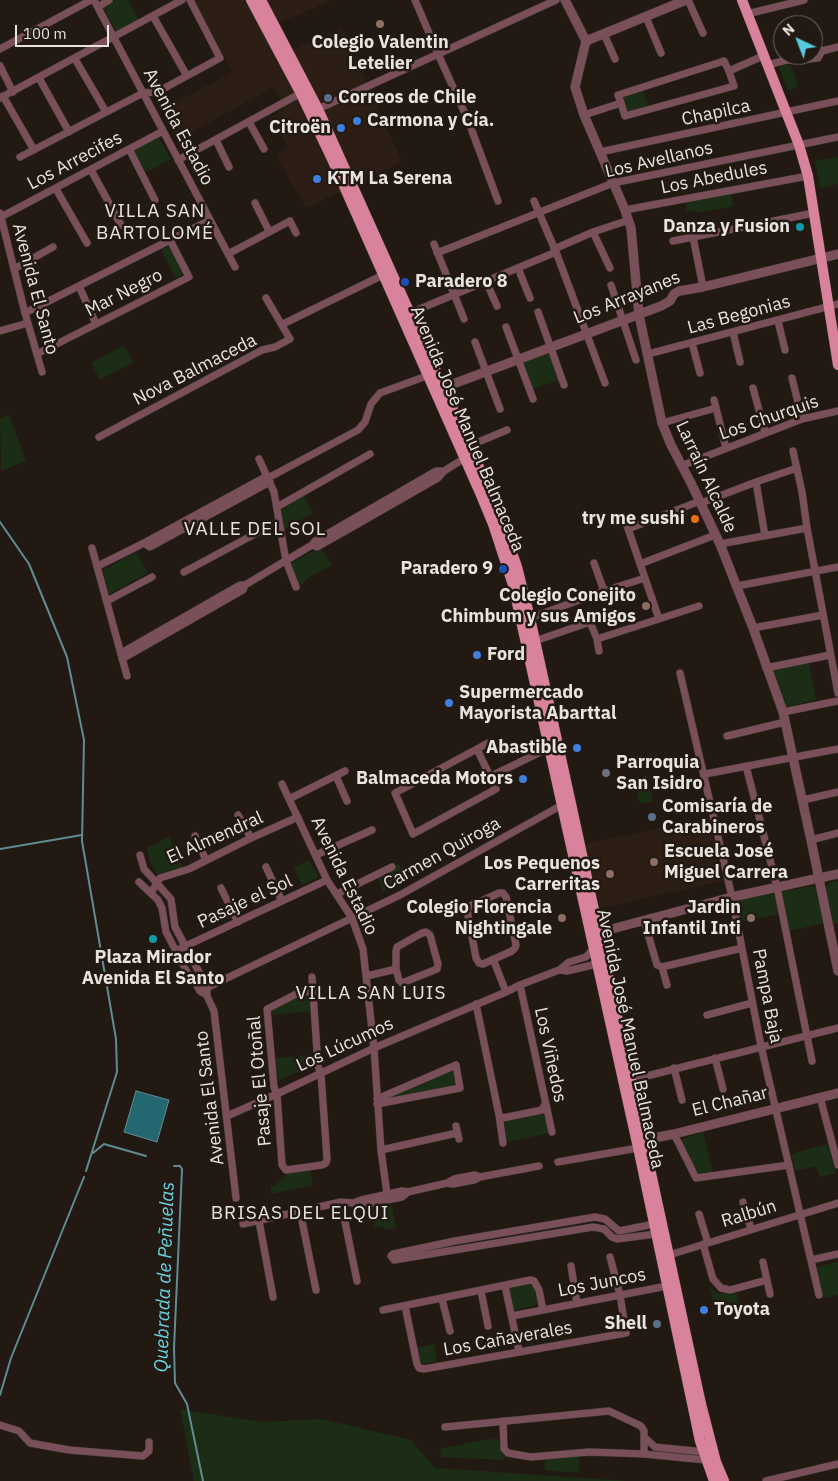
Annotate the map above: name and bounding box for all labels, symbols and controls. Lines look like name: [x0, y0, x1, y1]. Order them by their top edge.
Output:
scale bar: [18, 15, 111, 47]
north arrow: [773, 15, 823, 65]
marker: Colegio Valentin Letelier: [374, 18, 386, 30]
text: N: [779, 20, 798, 40]
text: 100 m: [23, 24, 67, 43]
place label: Colegio Valentin Letelier: [311, 32, 449, 74]
street label: Avenida Estadio: [138, 65, 218, 189]
place label: Correos de Chile: [338, 87, 476, 109]
marker: Correos de Chile: [322, 92, 334, 104]
street label: Chapilca: [680, 95, 752, 131]
place label: Carmona y Cía.: [367, 110, 494, 132]
marker: Carmona y Cía.: [351, 115, 363, 127]
place label: Citroën: [269, 117, 331, 139]
marker: Citroën: [335, 122, 347, 134]
street label: Los Arrecifes: [24, 127, 126, 195]
street label: Los Avellanos: [603, 137, 715, 183]
street label: Los Abedules: [659, 157, 769, 199]
place label: KTM La Serena: [327, 168, 452, 190]
marker: KTM La Serena: [311, 173, 323, 185]
district label: VILLA SAN BARTOLOMÉ: [95, 201, 215, 245]
place label: Danza y Fusion: [663, 216, 790, 238]
street label: Avenida El Santo: [7, 221, 63, 357]
marker: Danza y Fusion: [794, 221, 806, 233]
street label: Mar Negro: [82, 264, 166, 322]
street label: Los Arrayanes: [570, 267, 684, 329]
place label: Paradero 8: [415, 271, 507, 293]
marker: Paradero 8: [399, 276, 411, 288]
street label: Las Begonias: [685, 291, 793, 339]
street label: Avenida José Manuel Balmaceda: [405, 303, 529, 555]
street label: Nova Balmaceda: [130, 330, 260, 410]
street label: Los Churquis: [716, 391, 822, 445]
street label: Larraín Alcalde: [671, 418, 741, 536]
place label: try me sushi: [582, 508, 685, 530]
marker: try me sushi: [689, 513, 701, 525]
district label: VALLE DEL SOL: [182, 519, 328, 541]
place label: Paradero 9: [401, 558, 493, 580]
marker: Paradero 9: [497, 563, 509, 575]
place label: Colegio Conejito Chimbum y sus Amigos: [441, 585, 636, 628]
marker: Colegio Conejito Chimbum y sus Amigos: [640, 600, 652, 612]
place label: Ford: [487, 644, 525, 666]
marker: Ford: [471, 649, 483, 661]
place label: Supermercado Mayorista Abarttal: [459, 682, 616, 724]
marker: Supermercado Mayorista Abarttal: [443, 697, 455, 709]
place label: Abastible: [486, 737, 567, 759]
marker: Abastible: [571, 742, 583, 754]
place label: Parroquia San Isidro: [616, 752, 703, 794]
marker: Parroquia San Isidro: [600, 767, 612, 779]
place label: Balmaceda Motors: [356, 768, 513, 790]
marker: Balmaceda Motors: [517, 773, 529, 785]
place label: Comisaría de Carabineros: [662, 796, 772, 839]
street label: El Almendral: [163, 807, 267, 869]
marker: Comisaría de Carabineros: [646, 811, 658, 823]
street label: Avenida Estadio: [306, 813, 382, 939]
street label: Carmen Quiroga: [380, 813, 504, 895]
place label: Escuela José Miguel Carrera: [664, 841, 788, 884]
place label: Los Pequenos Carreritas: [484, 853, 600, 896]
marker: Escuela José Miguel Carrera: [648, 856, 660, 868]
marker: Los Pequenos Carreritas: [604, 868, 616, 880]
street label: Pasaje el Sol: [194, 871, 296, 933]
place label: Colegio Florencia Nightingale: [406, 897, 552, 940]
place label: Jardin Infantil Inti: [643, 897, 741, 940]
street label: Avenida José Manuel Balmaceda: [592, 907, 668, 1171]
marker: Colegio Florencia Nightingale: [556, 912, 568, 924]
marker: Jardin Infantil Inti: [745, 912, 757, 924]
marker: Plaza Mirador Avenida El Santo: [147, 933, 159, 945]
place label: Plaza Mirador Avenida El Santo: [82, 947, 224, 990]
street label: Pampa Baja: [747, 947, 787, 1045]
district label: VILLA SAN LUIS: [294, 983, 448, 1005]
street label: Los Viñedos: [529, 1005, 571, 1105]
street label: Los Lúcumos: [293, 1013, 397, 1077]
street label: Pasaje El Otoñal: [244, 1015, 276, 1147]
street label: Avenida El Santo: [191, 1030, 229, 1166]
street label: El Chañar: [690, 1082, 770, 1122]
water label: Quebrada de Peñuelas: [150, 1181, 180, 1373]
street label: Ralbún: [719, 1195, 779, 1233]
district label: BRISAS DEL ELQUI: [209, 1203, 391, 1225]
street label: Los Juncos: [556, 1264, 648, 1302]
place label: Toyota: [714, 1299, 770, 1321]
marker: Toyota: [698, 1304, 710, 1316]
place label: Shell: [604, 1313, 647, 1335]
street label: Los Cañaverales: [442, 1317, 574, 1361]
marker: Shell: [651, 1318, 663, 1330]

